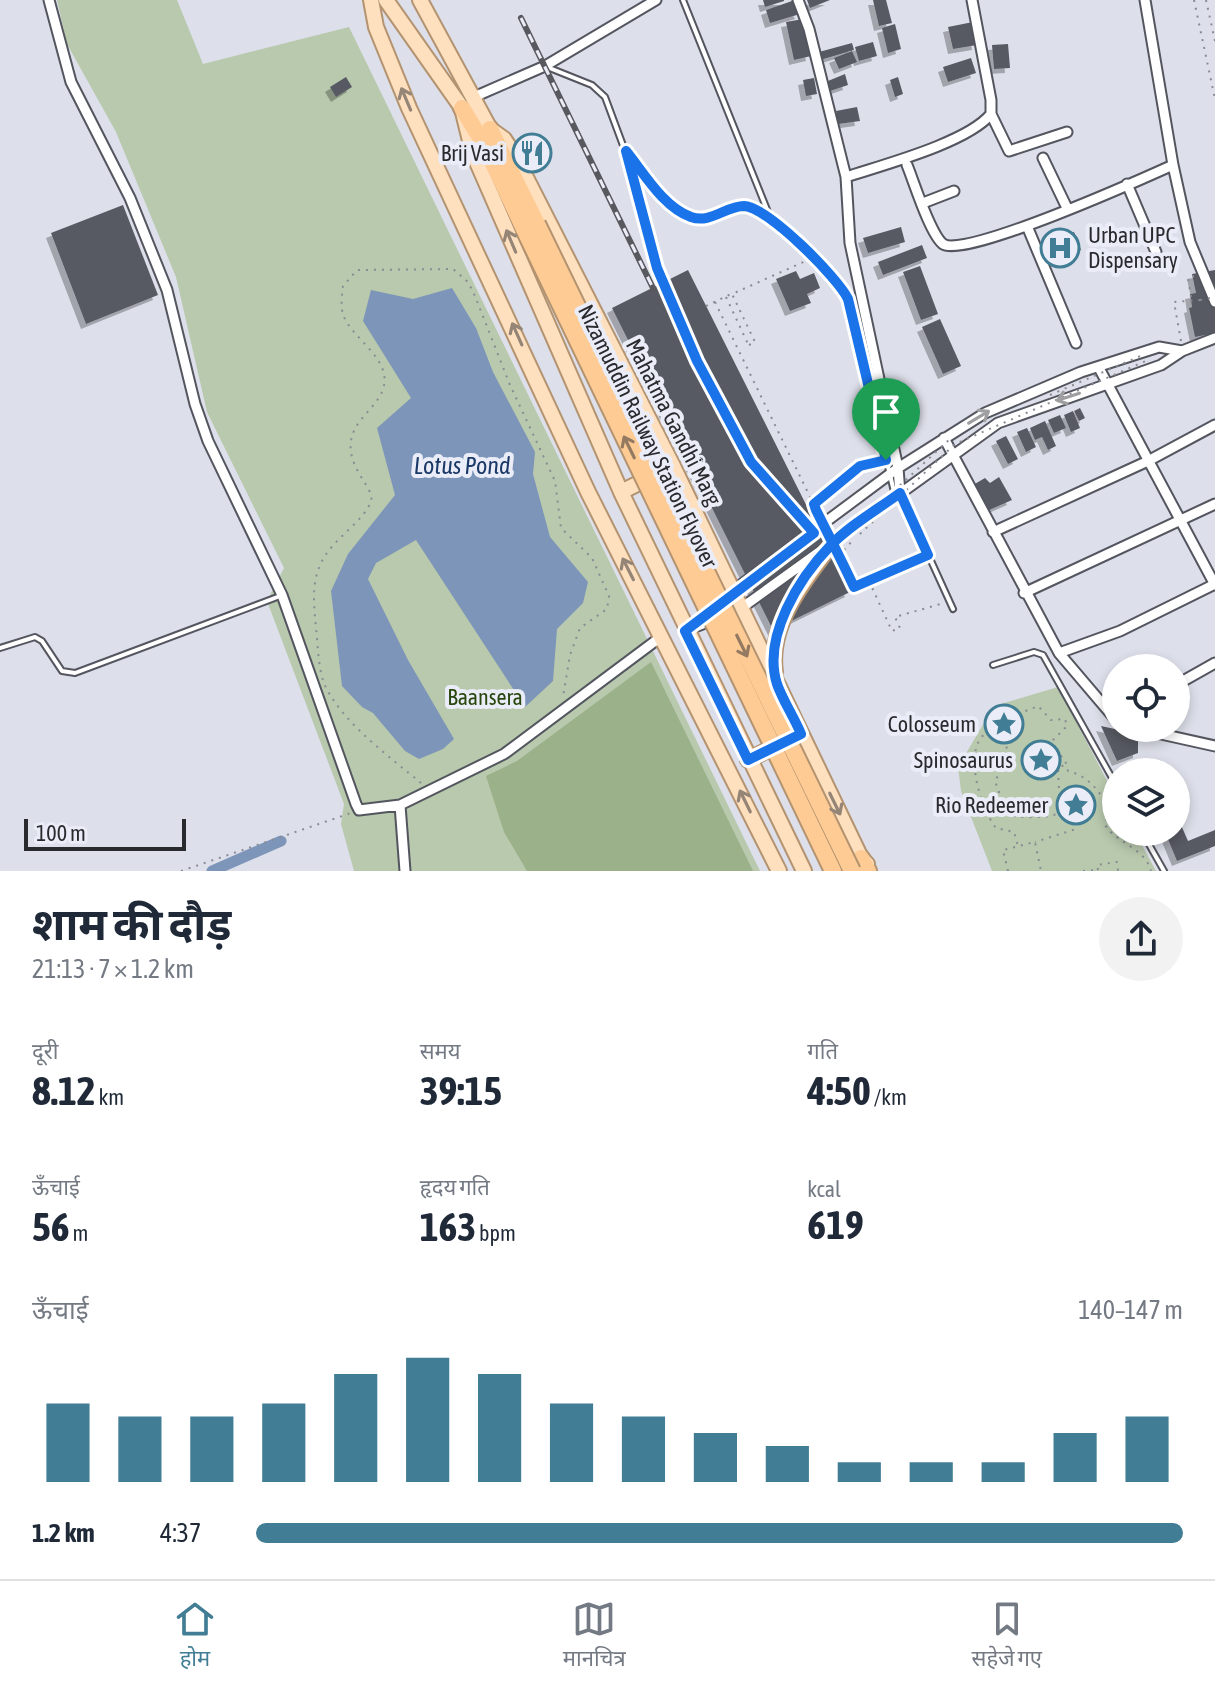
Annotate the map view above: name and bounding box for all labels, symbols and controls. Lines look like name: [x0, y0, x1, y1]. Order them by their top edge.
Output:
one-way arrow: [397, 87, 412, 112]
restaurant icon: Brij Vasi: [511, 132, 553, 174]
place label: Brij Vasi: [441, 140, 504, 166]
place label: Urban UPC Dispensary: [1088, 222, 1178, 273]
hospital icon: Urban UPC Dispensary: [1039, 227, 1081, 269]
one-way arrow: [503, 229, 518, 254]
street label: Nizamuddin Railway Station Flyover: [573, 300, 723, 572]
one-way arrow: [509, 322, 524, 346]
street label: Mahatma Gandhi Marg: [621, 334, 727, 510]
pin: [852, 378, 920, 460]
icon: arrive: [864, 390, 908, 434]
one-way arrow: [1056, 390, 1082, 405]
one-way arrow: [967, 408, 990, 424]
one-way arrow: [621, 436, 636, 460]
water label: Lotus Pond: [414, 452, 510, 479]
one-way arrow: [619, 558, 635, 581]
one-way arrow: [735, 634, 750, 658]
map controls: [1102, 654, 1190, 846]
button: locate: [1102, 654, 1190, 742]
park label: Baansera: [447, 684, 523, 710]
place icon: Colosseum: [983, 703, 1025, 745]
place label: Colosseum: [888, 711, 976, 737]
place icon: Spinosaurus: [1020, 739, 1062, 781]
place label: Spinosaurus: [914, 747, 1013, 773]
button: layers: [1102, 758, 1190, 846]
place icon: Rio Redeemer: [1055, 784, 1097, 826]
one-way arrow: [736, 790, 752, 814]
one-way arrow: [828, 791, 843, 815]
place label: Rio Redeemer: [935, 792, 1049, 818]
scale bar: [24, 815, 186, 851]
text: 100 m: [36, 820, 86, 846]
button: share: [1099, 897, 1183, 981]
text: शाम की दौड़: [32, 899, 231, 949]
text: 21:13 · 7 × 1.2 km: [32, 954, 194, 984]
text: दूरी: [32, 1038, 58, 1064]
text: समय: [420, 1038, 460, 1064]
text: गति: [807, 1038, 838, 1064]
text: 8.12: [32, 1068, 96, 1113]
text: 39:15: [420, 1068, 502, 1113]
text: 4:50: [807, 1068, 871, 1113]
text: km: [96, 1084, 124, 1110]
text: /km: [871, 1084, 907, 1110]
text: ऊँचाई: [32, 1174, 80, 1200]
text: हृदय गति: [420, 1174, 490, 1200]
text: kcal: [807, 1176, 841, 1202]
text: 619: [807, 1202, 864, 1247]
text: 56: [32, 1204, 70, 1249]
text: 163: [420, 1204, 476, 1249]
text: m: [70, 1220, 88, 1246]
text: bpm: [476, 1220, 516, 1246]
text: ऊँचाई: [32, 1295, 88, 1325]
text: 140–147 m: [1078, 1295, 1183, 1325]
text: 1.2 km: [32, 1518, 95, 1548]
text: 4:37: [160, 1518, 201, 1548]
tab: होम: [173, 1597, 217, 1675]
tab: मानचित्र: [563, 1597, 626, 1675]
tab: सहेजे गए: [972, 1597, 1042, 1675]

